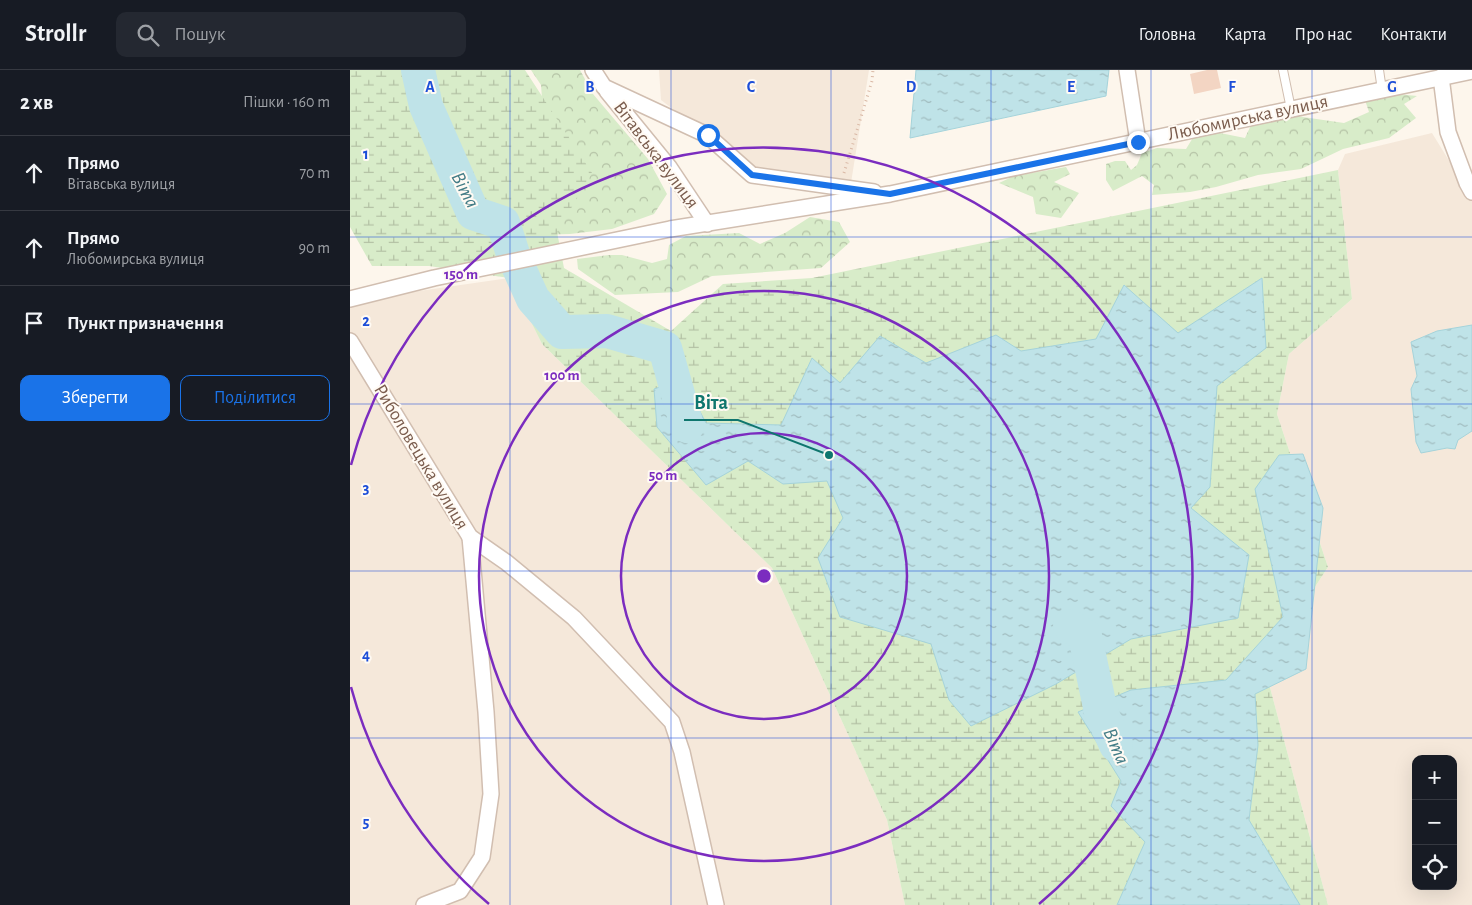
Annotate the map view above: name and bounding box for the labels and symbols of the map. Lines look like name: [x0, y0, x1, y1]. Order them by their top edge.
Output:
text: A: [425, 79, 435, 95]
text: B: [585, 79, 595, 95]
text: C: [747, 79, 756, 95]
text: D: [906, 79, 917, 95]
text: E: [1067, 79, 1075, 95]
text: F: [1228, 79, 1236, 95]
text: G: [1387, 79, 1397, 95]
street label: Любомирська вулиця: [1166, 92, 1330, 144]
street label: Вітавська вулиця: [610, 98, 702, 212]
route start: [697, 124, 720, 147]
route end: [1127, 131, 1150, 154]
text: 1: [363, 146, 369, 162]
water label: Віта: [447, 169, 483, 211]
text: 150 m: [444, 267, 478, 282]
text: 2: [362, 313, 370, 329]
text: 100 m: [544, 368, 580, 383]
street label: Риболовецька вулиця: [370, 381, 472, 533]
callout: Віта: [684, 385, 738, 420]
text: Віта: [694, 393, 729, 413]
text: 50 m: [649, 468, 677, 483]
text: 3: [363, 480, 370, 496]
centre of rings: [755, 567, 773, 585]
text: 4: [362, 647, 370, 663]
water label: Віта: [1099, 725, 1133, 767]
text: 5: [363, 814, 370, 830]

